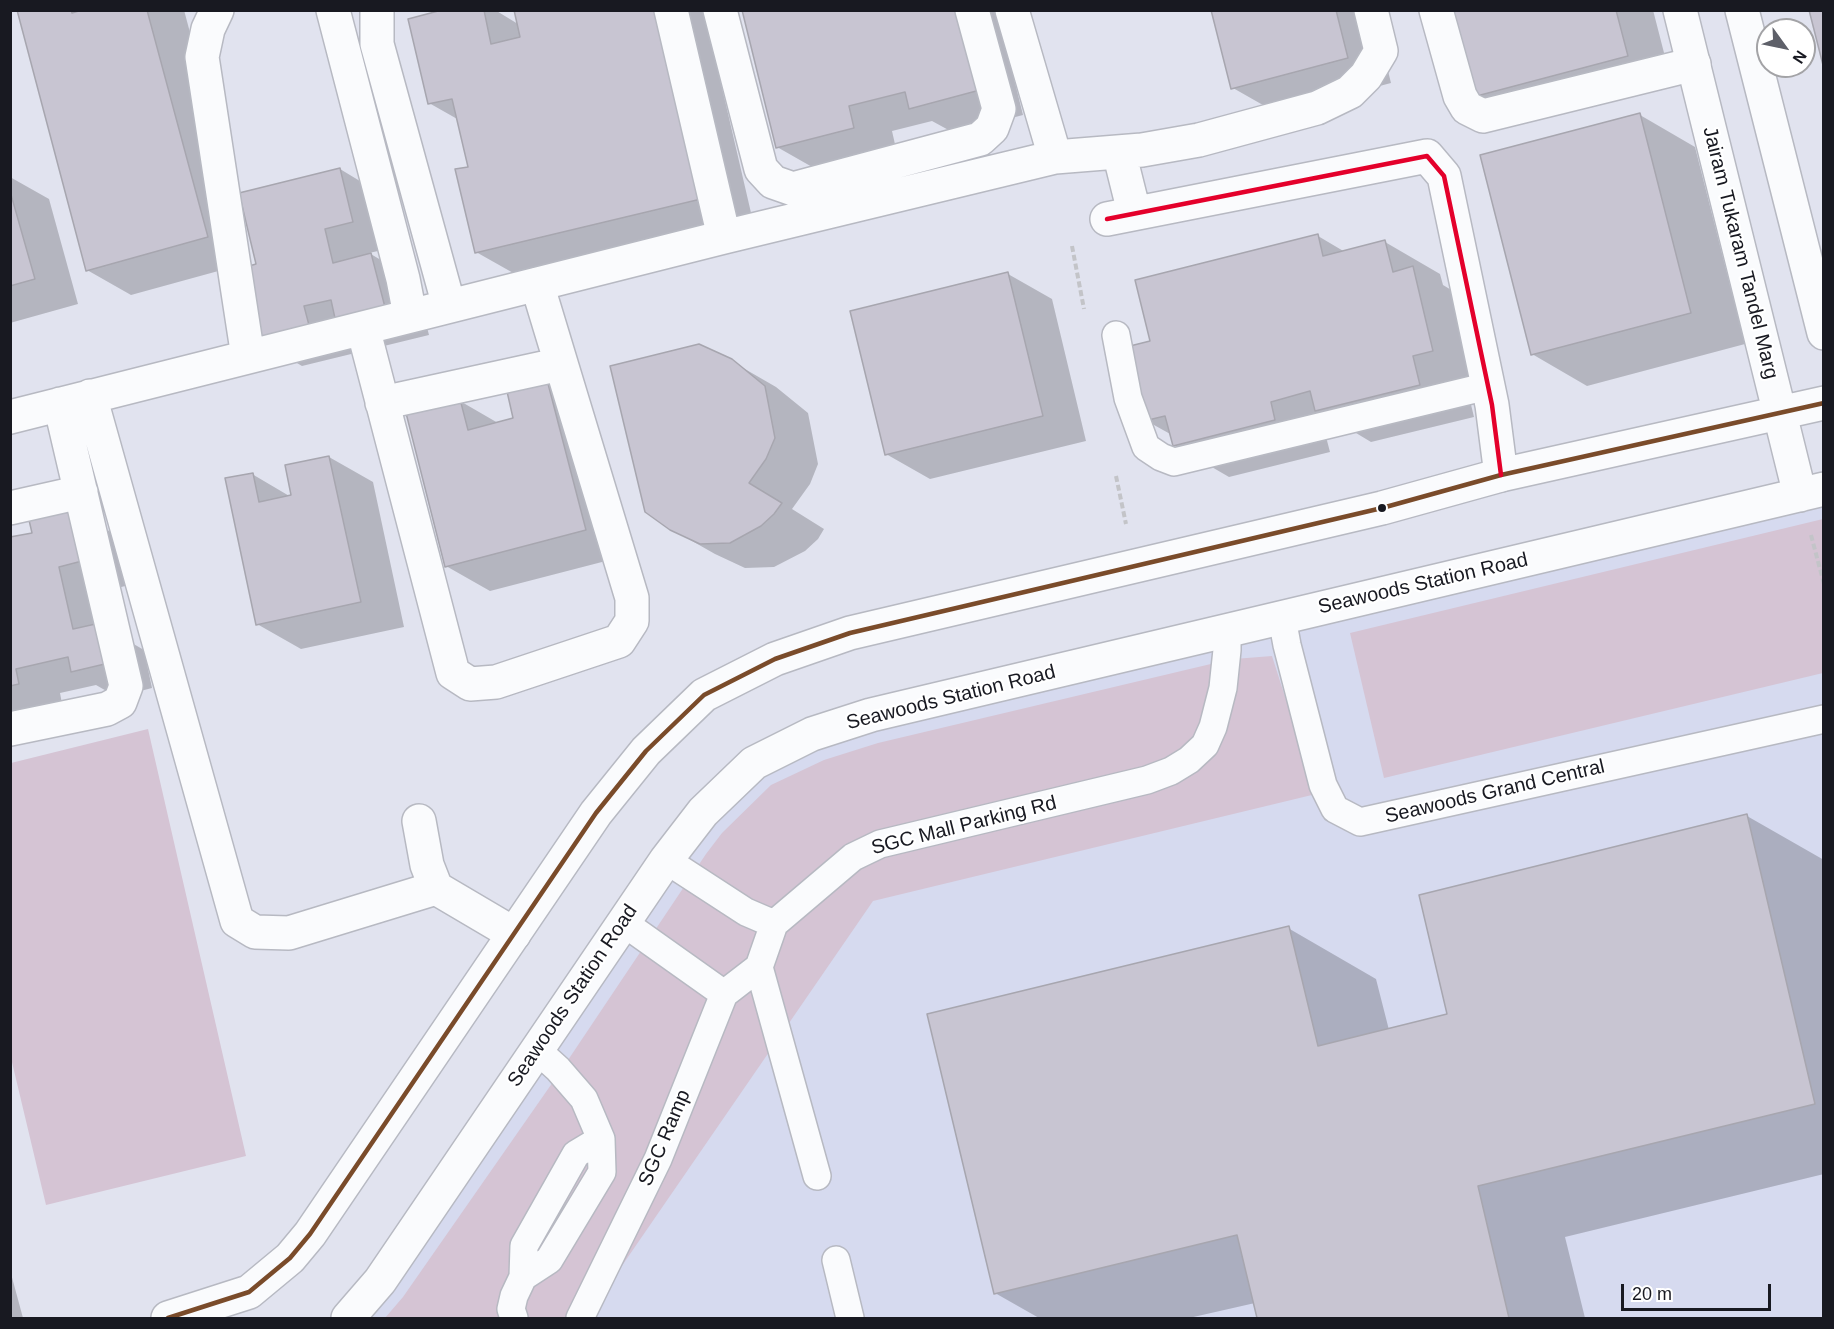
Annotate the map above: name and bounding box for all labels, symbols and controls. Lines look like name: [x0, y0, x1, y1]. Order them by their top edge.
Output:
north arrow: [1756, 18, 1816, 78]
text: N: [1790, 48, 1810, 66]
street label: Jairam Tukaram Tandel Marg: [1697, 124, 1783, 382]
unlabelled marker: [1376, 502, 1388, 514]
street label: Seawoods Station Road: [1316, 548, 1530, 620]
street label: Seawoods Station Road: [844, 660, 1058, 736]
street label: Seawoods Grand Central: [1383, 755, 1607, 829]
street label: SGC Mall Parking Rd: [869, 791, 1059, 861]
street label: Seawoods Station Road: [503, 900, 643, 1092]
street label: SGC Ramp: [634, 1086, 696, 1190]
scale bar: [1624, 1272, 1774, 1310]
text: 20 m: [1632, 1284, 1672, 1304]

